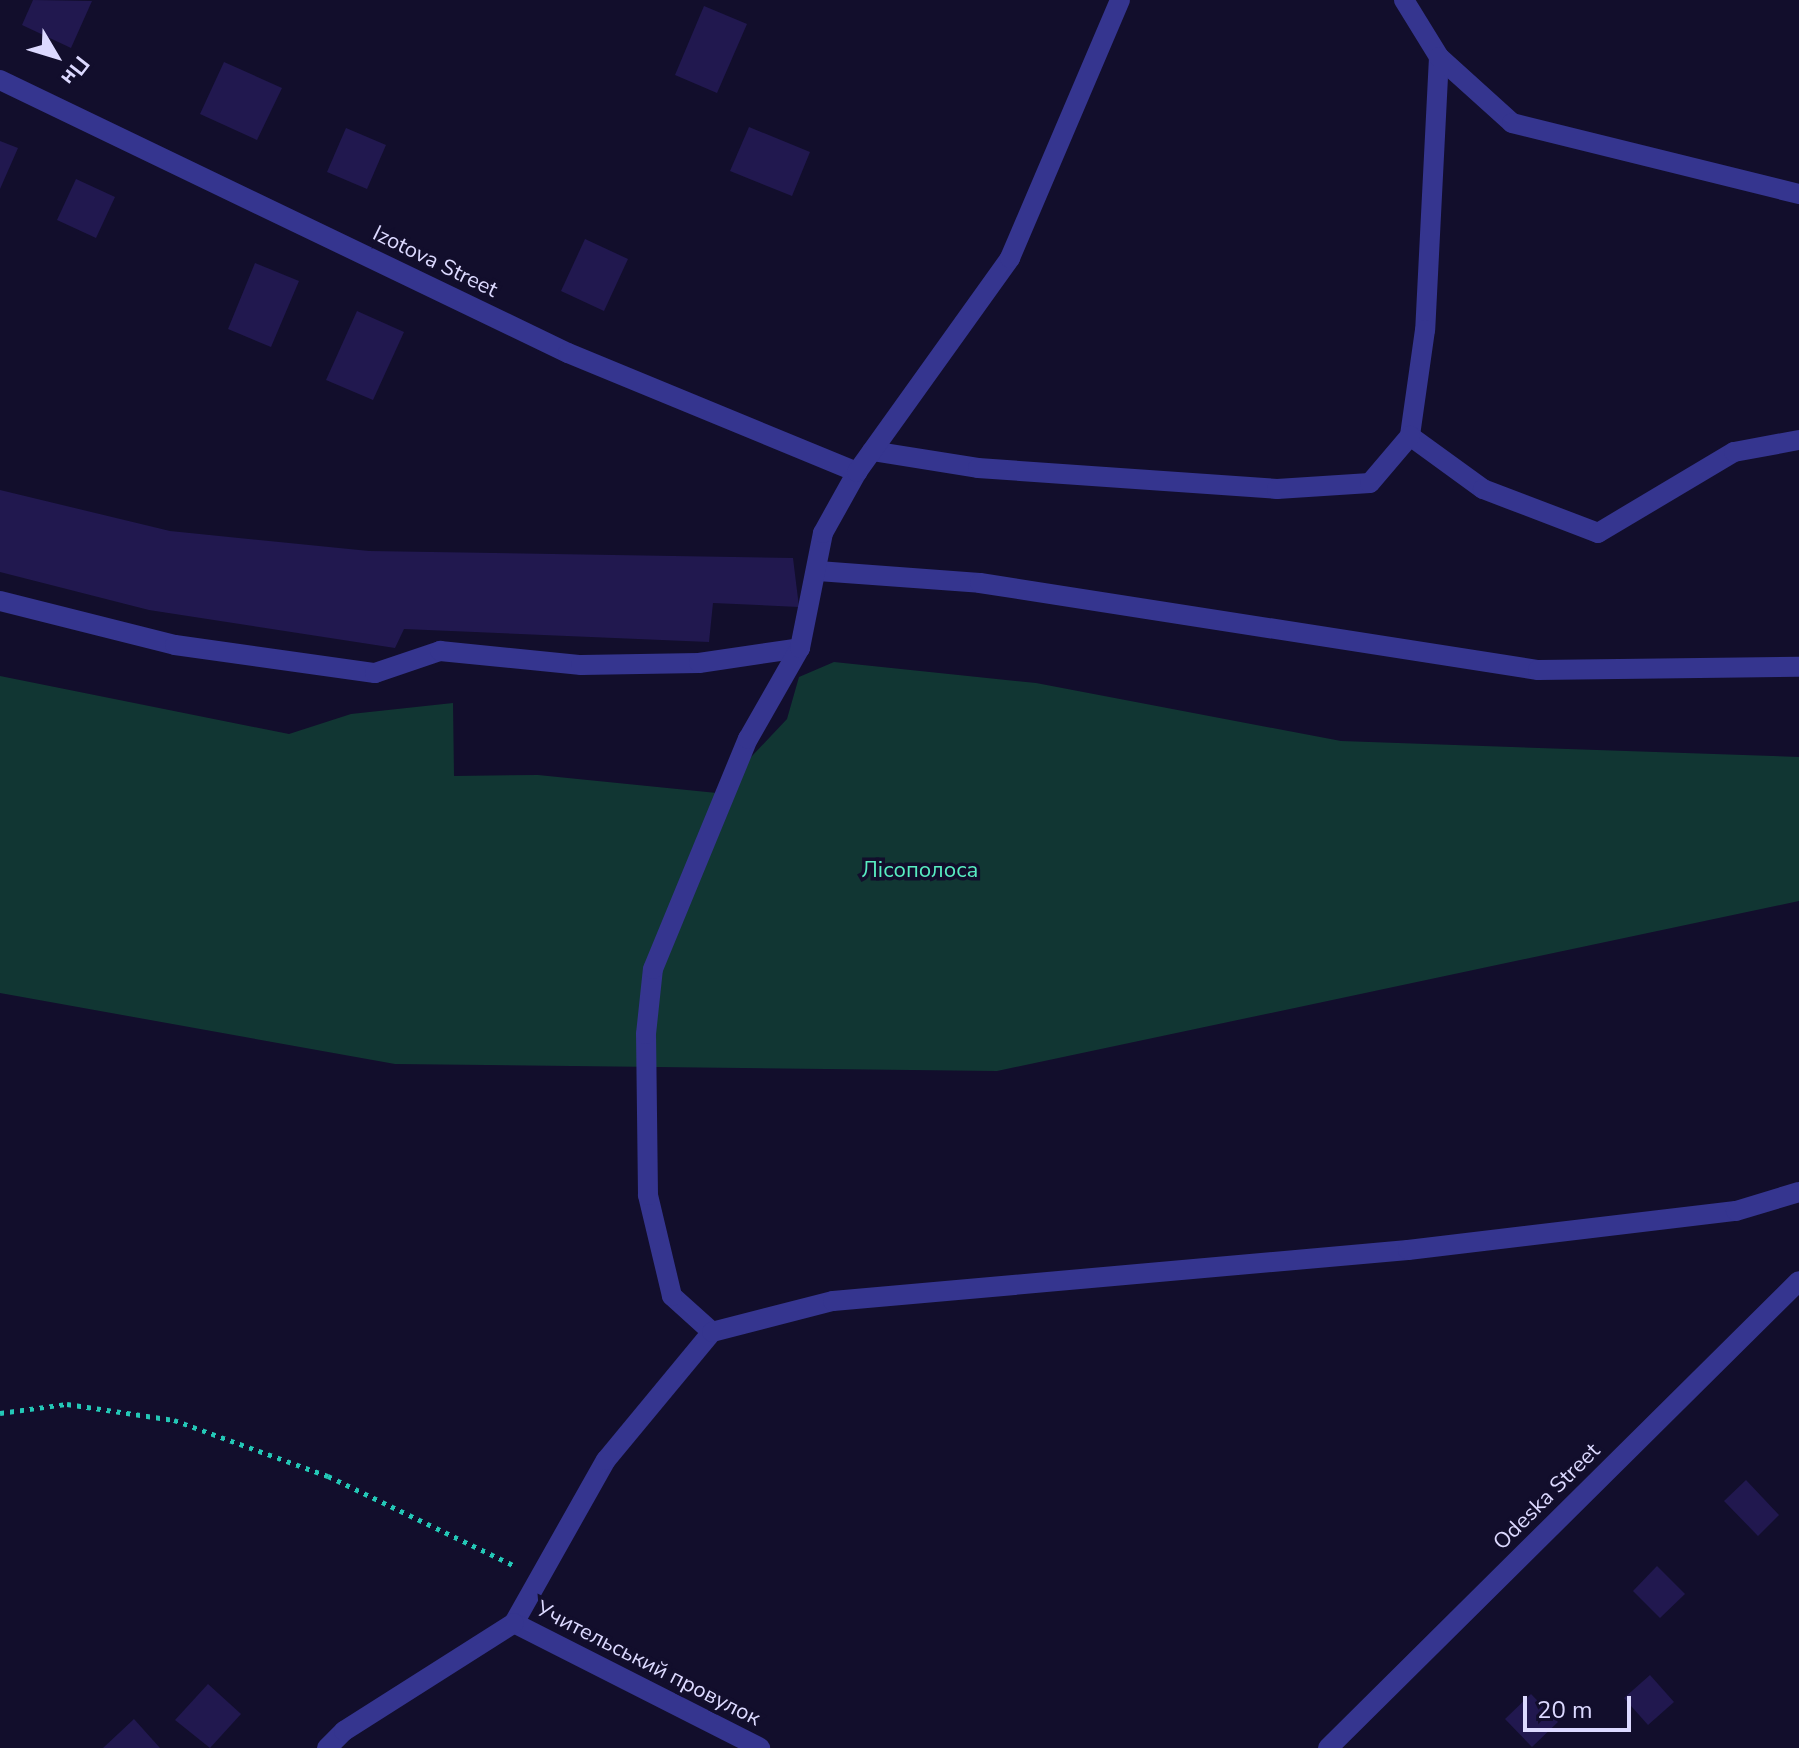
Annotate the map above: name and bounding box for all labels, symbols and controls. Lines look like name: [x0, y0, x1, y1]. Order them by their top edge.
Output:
north arrow: [16, 16, 96, 96]
text: Пн: [54, 50, 96, 92]
street label: Izotova Street: [368, 220, 502, 304]
park label: Лісополоса: [862, 858, 978, 884]
street label: Odeska Street: [1488, 1438, 1606, 1556]
street label: Учительський провулок: [531, 1596, 765, 1732]
scale bar: [1527, 1680, 1635, 1730]
text: 20 m: [1537, 1694, 1593, 1726]

